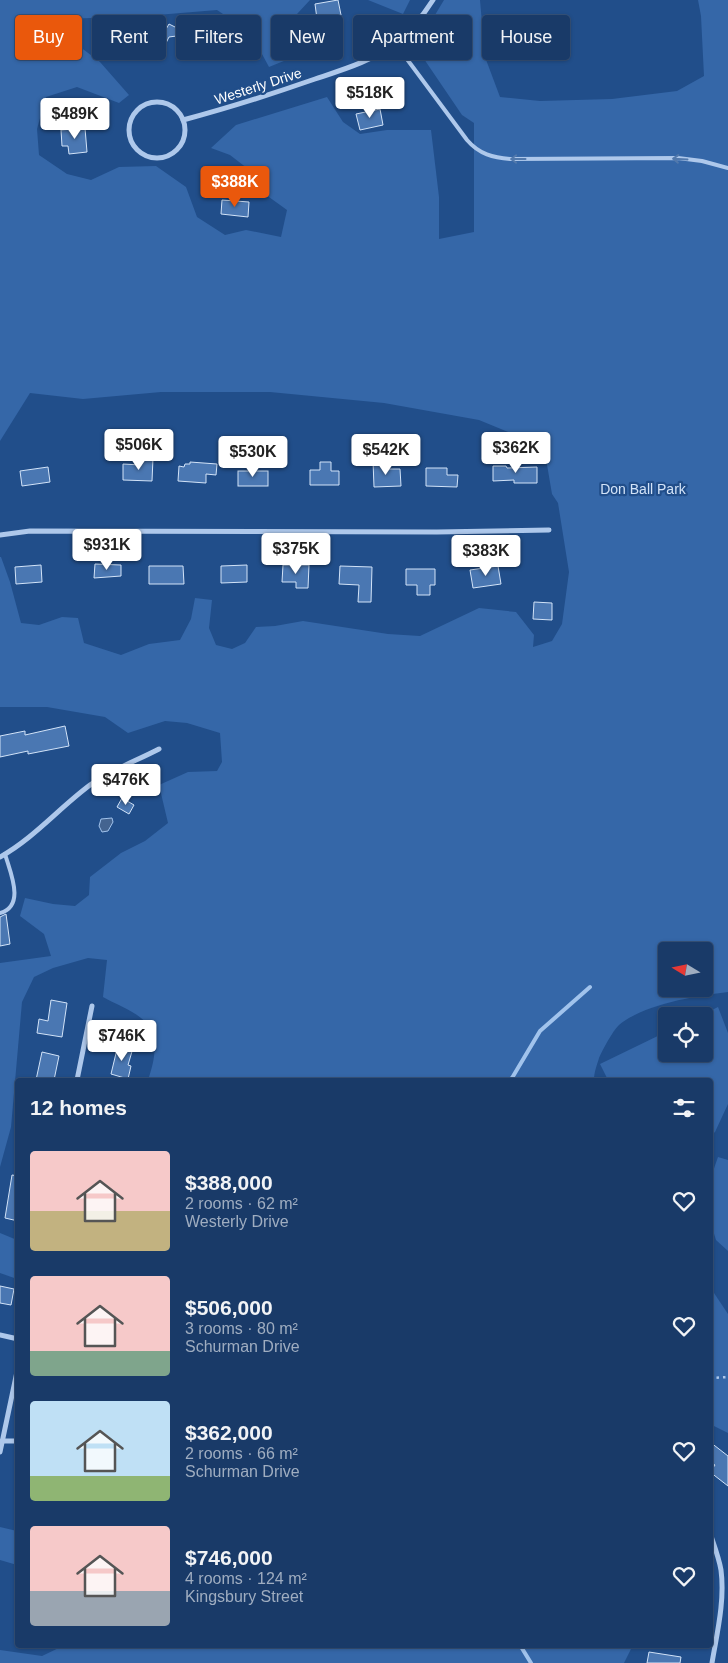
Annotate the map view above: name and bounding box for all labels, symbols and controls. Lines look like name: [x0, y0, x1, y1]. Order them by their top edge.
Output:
chip: Buy: [15, 15, 82, 60]
chip: Rent: [92, 15, 166, 60]
chip: Filters: [176, 15, 261, 60]
chip: New: [271, 15, 343, 60]
chip: Apartment: [353, 15, 472, 60]
chip: House: [482, 15, 570, 60]
street label: Westerly Drive: [212, 64, 304, 108]
pin: $518K: [335, 76, 405, 119]
text: $518K: [346, 84, 394, 101]
pin: $489K: [40, 98, 110, 140]
text: $489K: [51, 105, 99, 122]
one-way arrow: [510, 154, 526, 164]
one-way arrow: [673, 154, 689, 163]
pin: $388K: [200, 166, 270, 208]
text: $388K: [211, 173, 259, 190]
pin: $506K: [104, 428, 174, 471]
pin: $362K: [481, 432, 551, 474]
pin: $542K: [351, 434, 421, 476]
text: $506K: [115, 436, 163, 453]
pin: $530K: [218, 436, 288, 478]
text: $362K: [492, 439, 540, 456]
text: $542K: [362, 441, 410, 458]
text: $530K: [229, 443, 277, 460]
park label: Don Ball Park: [600, 481, 687, 497]
pin: $931K: [72, 528, 142, 571]
pin: $375K: [261, 532, 331, 575]
pin: $383K: [451, 534, 521, 577]
text: $931K: [83, 536, 131, 553]
text: $375K: [272, 540, 320, 557]
text: $383K: [462, 542, 510, 559]
pin: $476K: [91, 764, 161, 806]
text: $476K: [102, 771, 150, 788]
north arrow: [658, 942, 712, 998]
map controls: [658, 942, 713, 1062]
button: locate: [658, 1007, 713, 1062]
pin: $746K: [87, 1020, 157, 1062]
text: $746K: [98, 1027, 146, 1044]
icon: filters: [670, 1094, 698, 1122]
text: 12 homes: [30, 1096, 127, 1119]
icon: home: [70, 1171, 130, 1231]
text: $388,000: [185, 1171, 273, 1194]
icon: heart: [670, 1187, 698, 1215]
text: 2 rooms · 62 m²: [185, 1195, 298, 1212]
text: Westerly Drive: [185, 1213, 289, 1230]
icon: home: [70, 1296, 130, 1356]
text: $506,000: [185, 1296, 273, 1319]
icon: heart: [670, 1312, 698, 1340]
text: 3 rooms · 80 m²: [185, 1320, 298, 1337]
text: Schurman Drive: [185, 1338, 300, 1355]
icon: home: [70, 1421, 130, 1481]
text: $362,000: [185, 1421, 273, 1444]
icon: heart: [670, 1437, 698, 1465]
text: 2 rooms · 66 m²: [185, 1445, 298, 1462]
text: Schurman Drive: [185, 1463, 300, 1480]
icon: home: [70, 1546, 130, 1606]
text: $746,000: [185, 1546, 273, 1569]
icon: heart: [670, 1562, 698, 1590]
text: 4 rooms · 124 m²: [185, 1570, 307, 1587]
text: Kingsbury Street: [185, 1588, 303, 1605]

